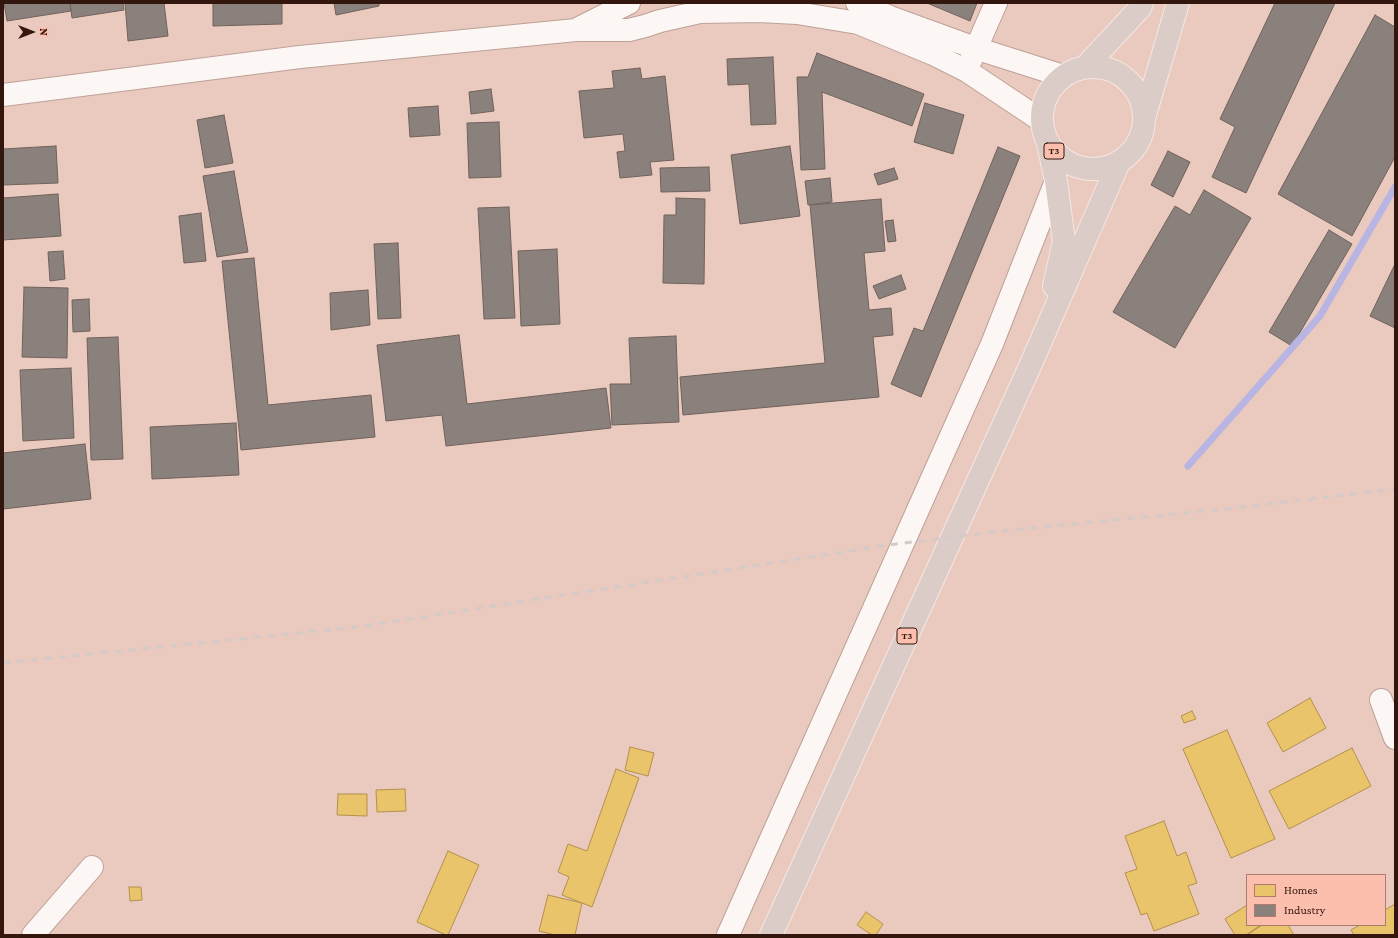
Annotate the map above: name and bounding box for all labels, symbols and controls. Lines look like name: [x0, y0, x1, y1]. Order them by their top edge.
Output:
north arrow: [12, 12, 52, 52]
text: N: [38, 28, 50, 36]
road number: T3: [1044, 143, 1064, 159]
road number: T3: [897, 628, 917, 644]
legend: [1246, 874, 1386, 926]
text: Homes: [1284, 883, 1317, 897]
text: Industry: [1284, 903, 1325, 917]

